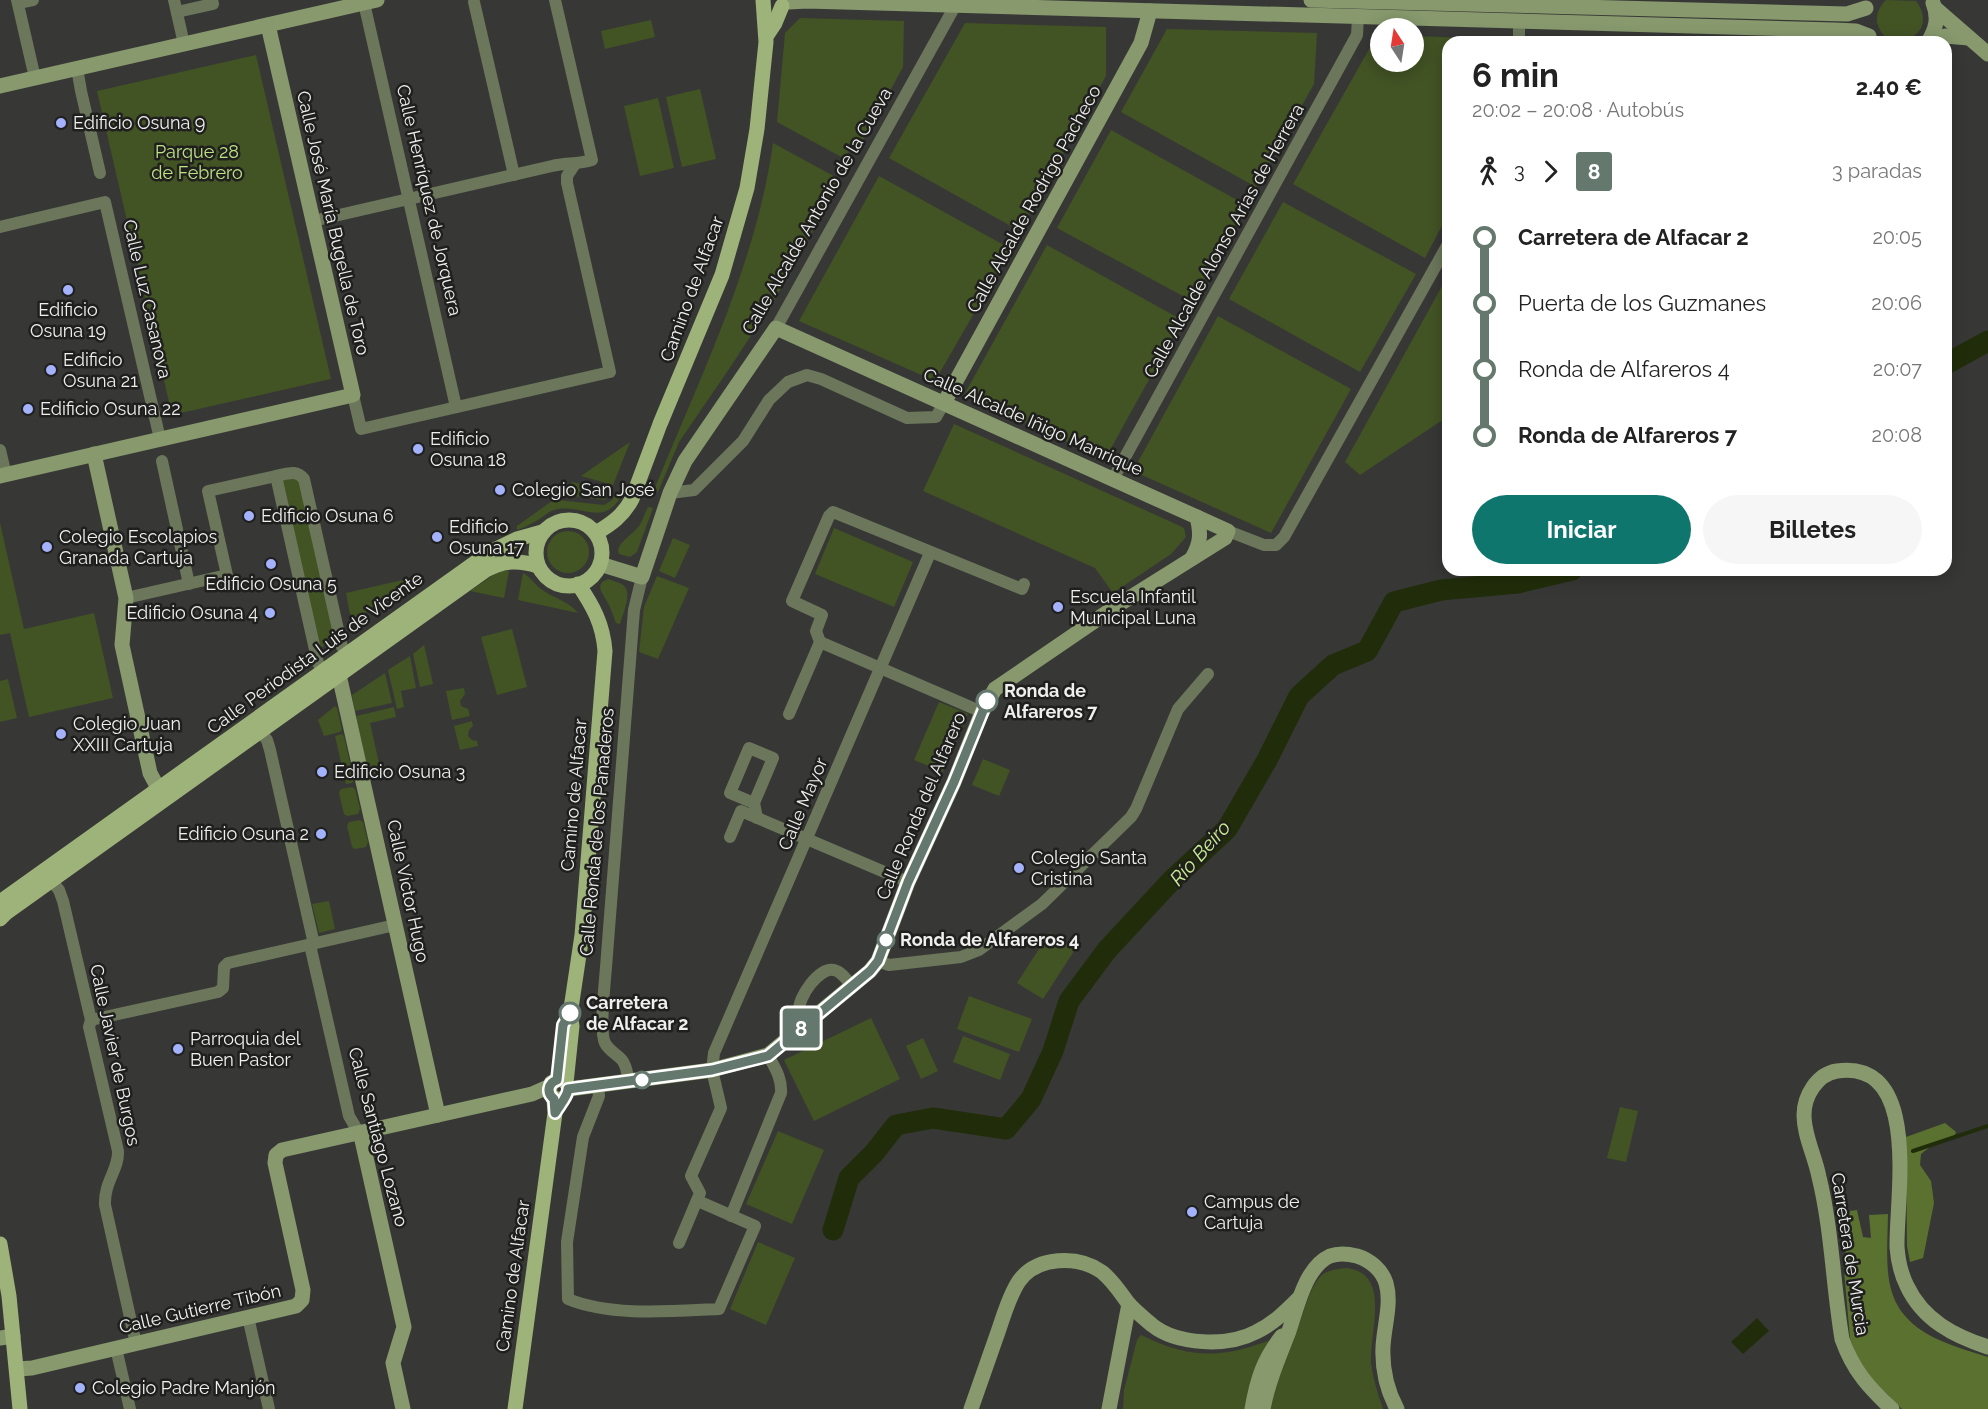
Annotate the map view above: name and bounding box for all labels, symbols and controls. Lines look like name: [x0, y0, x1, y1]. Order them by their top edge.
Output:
north arrow: [1370, 18, 1424, 72]
map controls: [1370, 18, 1424, 72]
text: 6 min: [1472, 56, 1559, 95]
text: 2.40 €: [1856, 74, 1922, 100]
street label: Calle Alcalde Rodrigo Pacheco: [962, 81, 1105, 316]
street label: Calle Henríquez de Jorquera: [393, 82, 466, 318]
street label: Calle Alcalde Antonio de la Cueva: [737, 84, 896, 338]
street label: Calle José María Bugella de Toro: [293, 89, 374, 357]
text: 20:02 – 20:08 · Autobús: [1472, 98, 1684, 122]
street label: Calle Alcalde Alonso Arias de Herrera: [1139, 100, 1308, 382]
place label: Edificio Osuna 9: [73, 112, 205, 133]
marker: Edificio Osuna 9: [54, 116, 68, 130]
park label: Parque 28 de Febrero: [151, 141, 243, 183]
icon: walk: [1472, 155, 1505, 188]
icon: forward: [1534, 155, 1567, 188]
text: 3: [1514, 159, 1525, 183]
text: 8: [1588, 159, 1600, 184]
text: 3 paradas: [1832, 159, 1922, 183]
street label: Camino de Alfacar: [655, 213, 728, 364]
street label: Calle Luz Casanova: [119, 217, 176, 380]
text: Carretera de Alfacar 2: [1518, 224, 1749, 250]
text: 20:05: [1872, 225, 1922, 249]
marker: Edificio Osuna 19: [61, 283, 75, 297]
text: Puerta de los Guzmanes: [1518, 290, 1766, 316]
text: 20:06: [1871, 291, 1922, 315]
place label: Edificio Osuna 19: [30, 299, 106, 341]
place label: Edificio Osuna 21: [63, 349, 138, 391]
text: Ronda de Alfareros 4: [1518, 356, 1730, 382]
text: 20:07: [1873, 357, 1922, 381]
marker: Edificio Osuna 21: [44, 363, 58, 377]
street label: Calle Alcalde Iñigo Manrique: [920, 363, 1147, 480]
place label: Edificio Osuna 22: [40, 398, 181, 419]
marker: Edificio Osuna 22: [21, 402, 35, 416]
text: Ronda de Alfareros 7: [1518, 422, 1737, 448]
text: 20:08: [1871, 423, 1922, 447]
place label: Edificio Osuna 18: [430, 428, 506, 470]
marker: Edificio Osuna 18: [411, 442, 425, 456]
place label: Colegio San José: [512, 479, 655, 500]
marker: Colegio San José: [493, 483, 507, 497]
button: Iniciar: [1472, 495, 1691, 564]
button: Billetes: [1703, 495, 1922, 564]
place label: Edificio Osuna 6: [261, 505, 394, 526]
marker: Edificio Osuna 6: [242, 509, 256, 523]
place label: Edificio Osuna 17: [449, 516, 524, 558]
place label: Colegio Escolapios Granada Cartuja: [59, 526, 217, 568]
marker: Edificio Osuna 17: [430, 530, 444, 544]
marker: Colegio Escolapios Granada Cartuja: [40, 540, 54, 554]
marker: Edificio Osuna 5: [264, 557, 278, 571]
street label: Calle Periodista Luis de Vicente: [203, 567, 427, 738]
place label: Edificio Osuna 5: [205, 573, 337, 594]
place label: Escuela Infantil Municipal Luna: [1070, 586, 1196, 628]
marker: Escuela Infantil Municipal Luna: [1051, 600, 1065, 614]
place label: Edificio Osuna 4: [126, 602, 258, 623]
marker: Edificio Osuna 4: [263, 606, 277, 620]
place label: Ronda de Alfareros 7: [1004, 680, 1098, 722]
marker: Ronda de Alfareros 7: [976, 690, 998, 712]
street label: Calle Ronda de los Panaderos: [575, 707, 618, 957]
street label: Calle Ronda del Alfarero: [871, 709, 970, 903]
place label: Colegio Juan XXIII Cartuja: [73, 713, 181, 755]
street label: Camino de Alfacar: [556, 717, 591, 872]
marker: Colegio Juan XXIII Cartuja: [54, 727, 68, 741]
street label: Calle Mayor: [774, 754, 832, 853]
place label: Edificio Osuna 3: [334, 761, 465, 782]
marker: Edificio Osuna 3: [315, 765, 329, 779]
water label: Río Beiro: [1165, 816, 1235, 890]
street label: Calle Víctor Hugo: [383, 818, 434, 964]
place label: Edificio Osuna 2: [178, 823, 309, 844]
marker: Edificio Osuna 2: [314, 827, 328, 841]
place label: Colegio Santa Cristina: [1031, 847, 1147, 889]
marker: Colegio Santa Cristina: [1012, 861, 1026, 875]
place label: Ronda de Alfareros 4: [900, 929, 1079, 950]
marker: Ronda de Alfareros 4: [877, 931, 895, 949]
street label: Calle Javier de Burgos: [86, 962, 145, 1148]
place label: Carretera de Alfacar 2: [586, 992, 688, 1034]
marker: Carretera de Alfacar 2: [559, 1002, 581, 1024]
line badge: 8: [782, 1008, 820, 1048]
text: 8: [795, 1016, 807, 1041]
place label: Parroquia del Buen Pastor: [190, 1028, 301, 1070]
marker: Parroquia del Buen Pastor: [171, 1042, 185, 1056]
street label: Calle Santiago Lozano: [344, 1045, 413, 1229]
unlabelled marker: [633, 1071, 651, 1089]
street label: Carretera de Murcia: [1827, 1171, 1874, 1337]
place label: Campus de Cartuja: [1204, 1191, 1300, 1233]
street label: Camino de Alfacar: [491, 1198, 534, 1353]
marker: Campus de Cartuja: [1185, 1205, 1199, 1219]
street label: Calle Gutierre Tibón: [117, 1280, 283, 1337]
place label: Colegio Padre Manjón: [92, 1377, 275, 1398]
marker: Colegio Padre Manjón: [73, 1381, 87, 1395]

